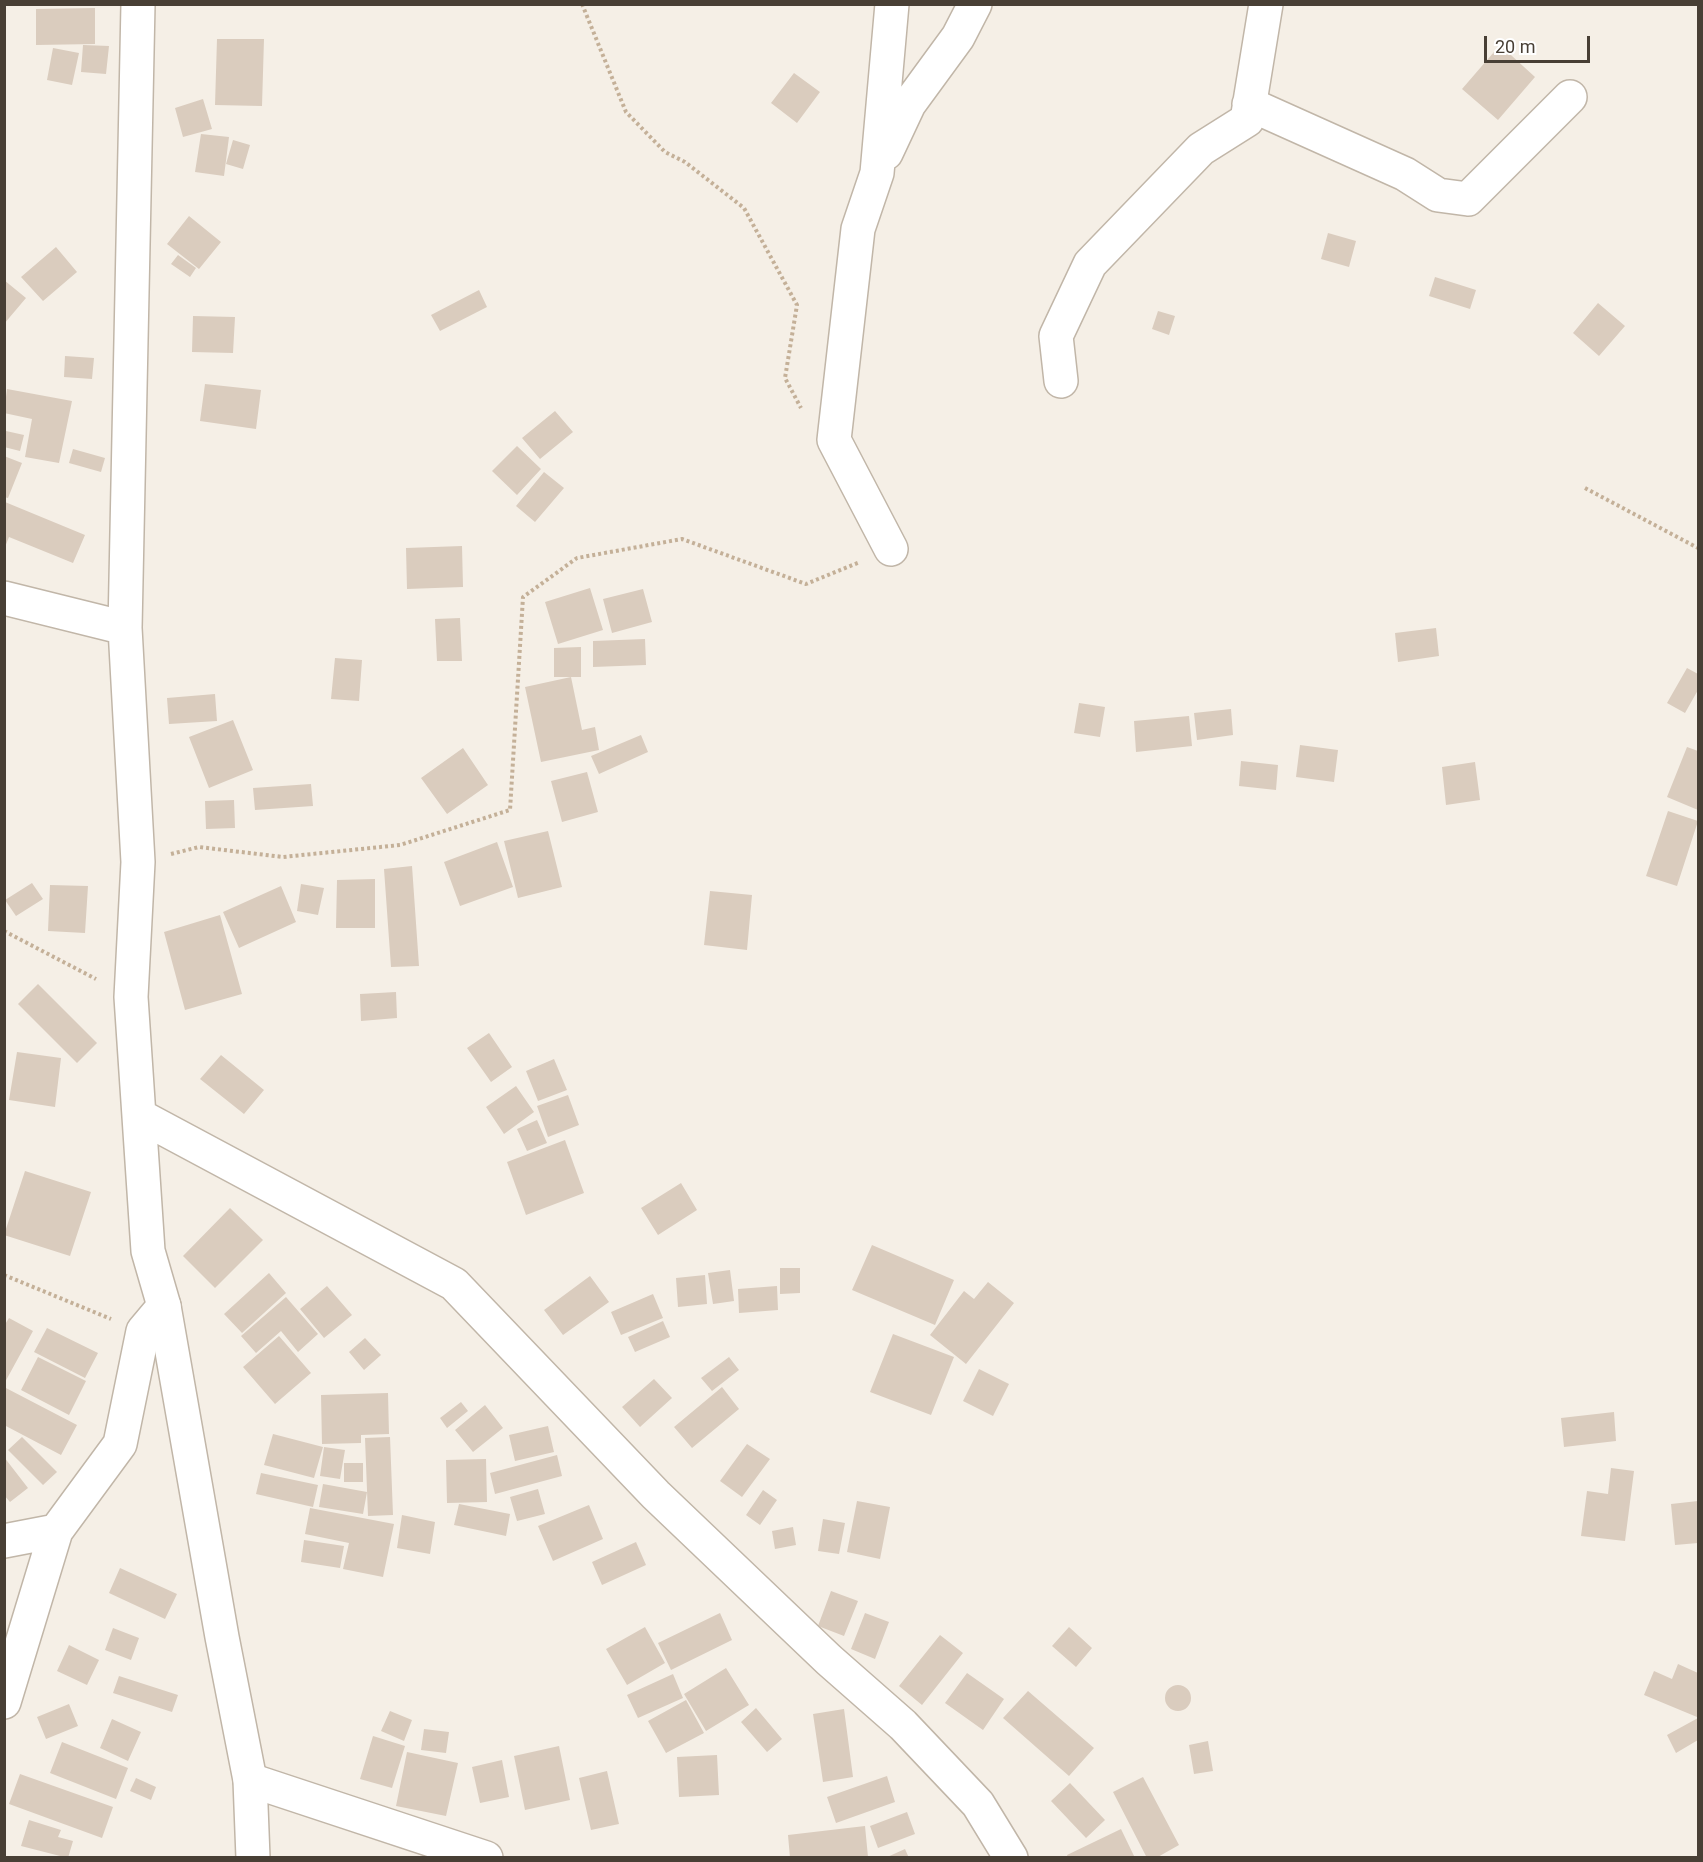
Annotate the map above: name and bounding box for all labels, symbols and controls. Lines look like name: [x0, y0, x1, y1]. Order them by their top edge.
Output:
scale bar: [1487, 24, 1594, 62]
text: 20 m: [1495, 36, 1535, 57]

